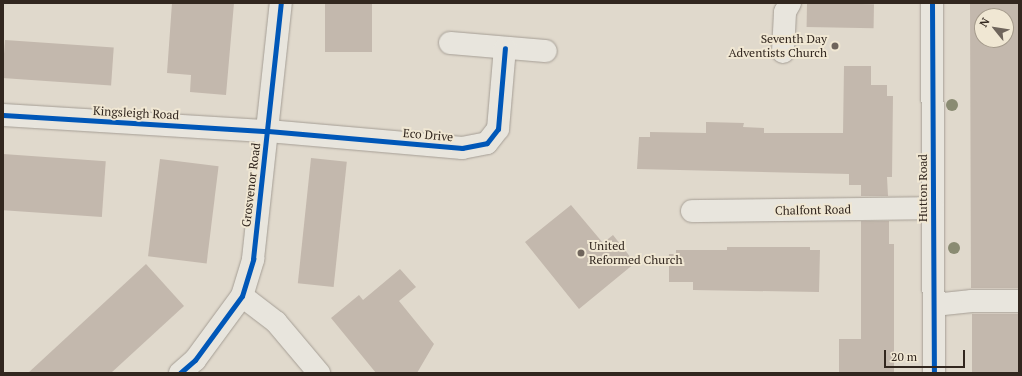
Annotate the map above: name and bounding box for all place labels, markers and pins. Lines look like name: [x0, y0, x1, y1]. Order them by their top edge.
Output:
place label: Seventh Day Adventists Church: [728, 32, 827, 60]
marker: Seventh Day Adventists Church: [830, 41, 840, 51]
place label: United Reformed Church: [589, 239, 682, 267]
marker: United Reformed Church: [576, 248, 586, 258]

